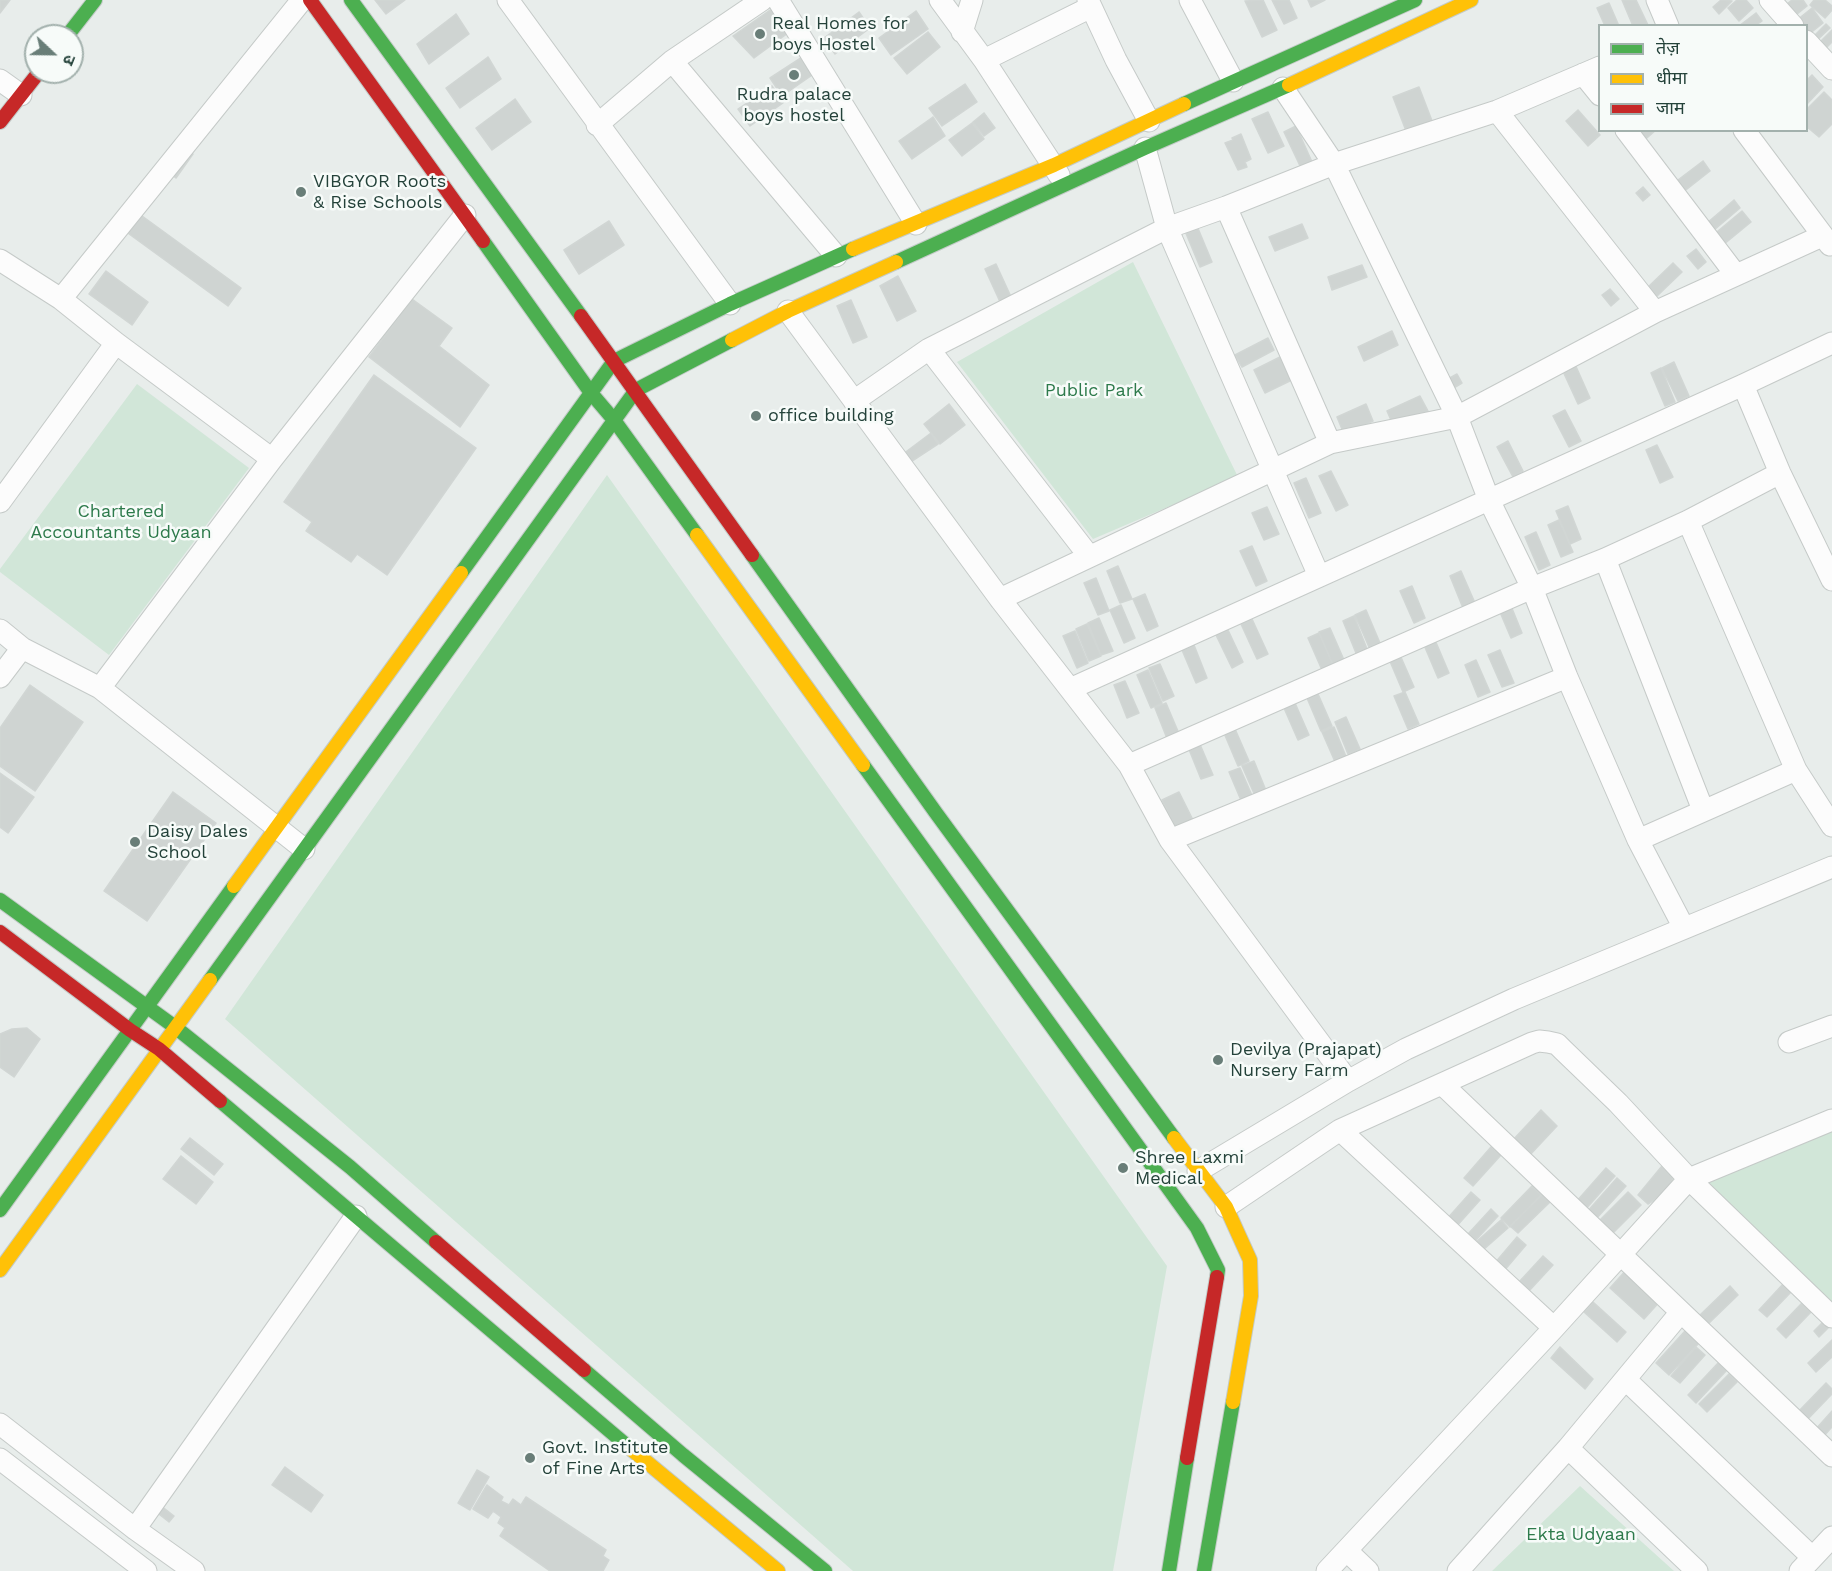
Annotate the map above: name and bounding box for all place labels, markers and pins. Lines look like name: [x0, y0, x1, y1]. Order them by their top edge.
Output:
place label: Real Homes for boys Hostel: [772, 13, 908, 56]
marker: Real Homes for boys Hostel: [753, 27, 767, 41]
marker: Rudra palace boys hostel: [787, 68, 801, 82]
place label: Rudra palace boys hostel: [736, 84, 852, 127]
place label: VIBGYOR Roots & Rise Schools: [313, 171, 446, 213]
marker: VIBGYOR Roots & Rise Schools: [294, 185, 308, 199]
place label: office building: [768, 405, 894, 427]
marker: office building: [749, 409, 763, 423]
place label: Daisy Dales School: [147, 821, 248, 864]
marker: Daisy Dales School: [128, 835, 142, 849]
place label: Devilya (Prajapat) Nursery Farm: [1230, 1039, 1382, 1082]
marker: Devilya (Prajapat) Nursery Farm: [1211, 1053, 1225, 1067]
place label: Shree Laxmi Medical: [1135, 1147, 1244, 1190]
marker: Shree Laxmi Medical: [1116, 1161, 1130, 1175]
place label: Govt. Institute of Fine Arts: [542, 1437, 668, 1480]
marker: Govt. Institute of Fine Arts: [523, 1451, 537, 1465]

